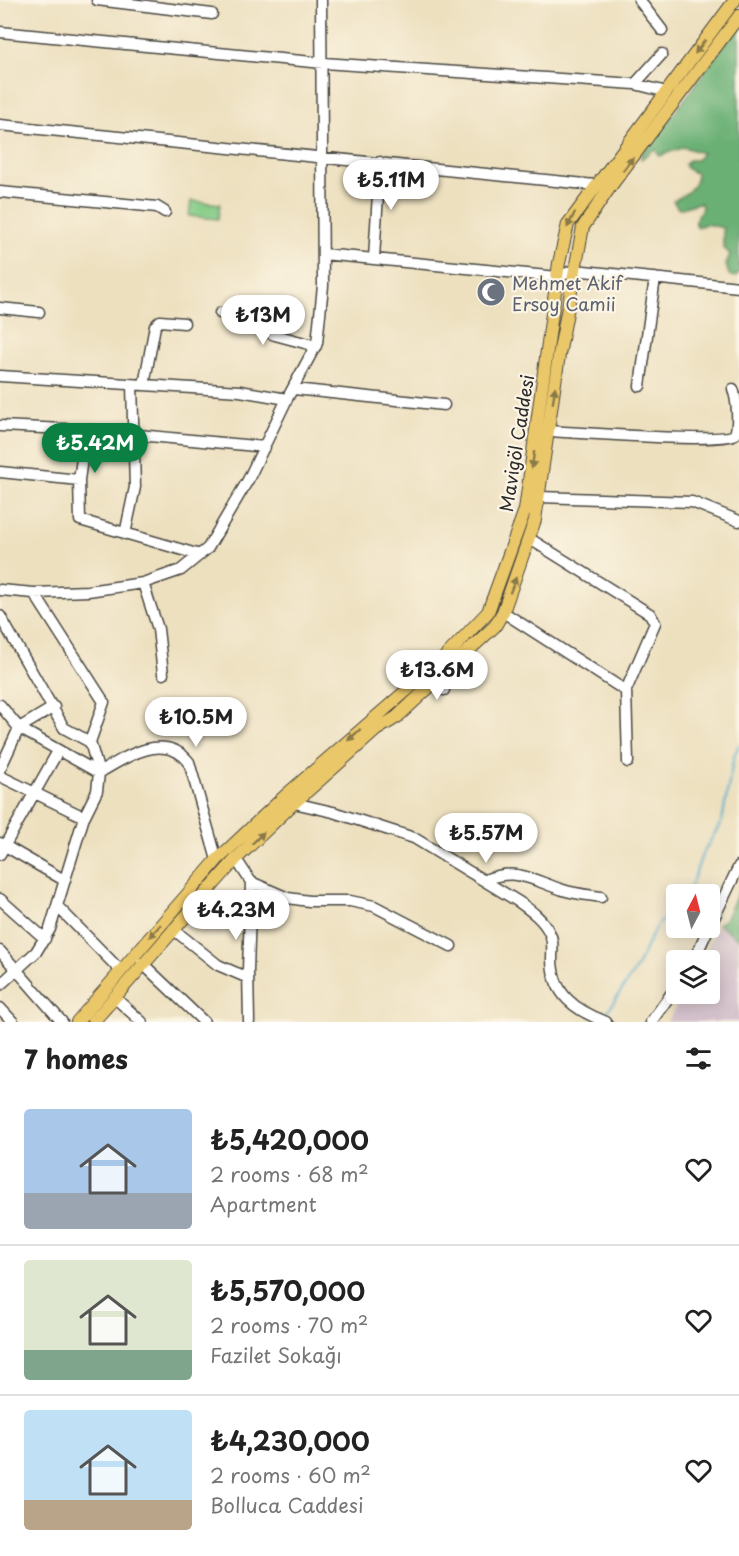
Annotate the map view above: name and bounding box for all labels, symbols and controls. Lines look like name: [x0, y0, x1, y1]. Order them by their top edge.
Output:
one-way arrow: [695, 39, 707, 54]
one-way arrow: [621, 156, 633, 171]
pin: ₺5.11M: [342, 160, 440, 211]
text: ₺5.11M: [357, 164, 425, 194]
one-way arrow: [566, 211, 576, 228]
place label: Mehmet Akif Ersoy Camii: [512, 269, 625, 317]
mosque icon: Mehmet Akif Ersoy Camii: [475, 276, 507, 308]
pin: ₺13M: [227, 295, 299, 346]
text: ₺13M: [235, 299, 291, 329]
street label: Mavigöl Caddesi: [492, 372, 540, 514]
one-way arrow: [549, 386, 559, 405]
pin: ₺5.42M: [46, 423, 144, 474]
text: ₺5.42M: [56, 427, 134, 457]
one-way arrow: [528, 451, 537, 470]
one-way arrow: [508, 576, 518, 594]
pin: ₺13.6M: [388, 650, 486, 701]
text: ₺13.6M: [400, 654, 474, 684]
pin: ₺10.5M: [147, 697, 245, 748]
text: ₺10.5M: [159, 701, 233, 731]
one-way arrow: [347, 728, 362, 741]
pin: ₺5.57M: [437, 813, 535, 864]
text: ₺5.57M: [449, 817, 523, 847]
one-way arrow: [250, 832, 265, 845]
north arrow: [666, 884, 720, 938]
map controls: [666, 884, 720, 1004]
pin: ₺4.23M: [187, 890, 285, 941]
text: ₺4.23M: [197, 894, 275, 924]
one-way arrow: [149, 923, 162, 938]
button: layers: [666, 950, 720, 1004]
text: 7 homes: [24, 1039, 128, 1078]
icon: filters: [682, 1042, 715, 1075]
text: ₺5,420,000: [210, 1120, 369, 1159]
icon: home: [72, 1133, 144, 1205]
icon: heart: [682, 1153, 715, 1186]
text: 2 rooms · 68 m²: [210, 1159, 369, 1189]
text: Apartment: [210, 1189, 317, 1219]
text: ₺5,570,000: [210, 1271, 365, 1310]
icon: home: [72, 1284, 144, 1356]
icon: heart: [682, 1304, 715, 1337]
text: 2 rooms · 70 m²: [210, 1310, 368, 1340]
text: Fazilet Sokağı: [210, 1340, 342, 1370]
text: ₺4,230,000: [210, 1421, 370, 1460]
icon: home: [72, 1434, 144, 1506]
icon: heart: [682, 1454, 715, 1487]
text: 2 rooms · 60 m²: [210, 1460, 371, 1490]
text: Bolluca Caddesi: [210, 1490, 363, 1520]

